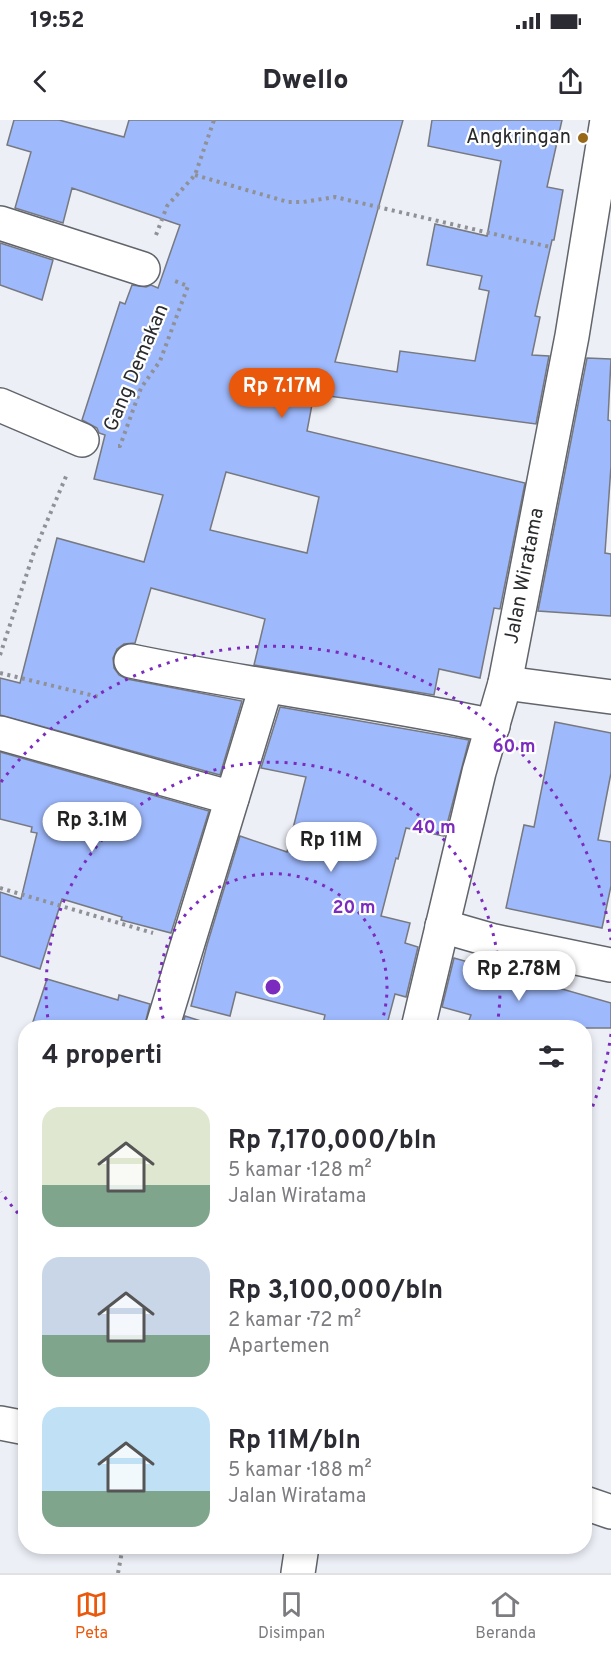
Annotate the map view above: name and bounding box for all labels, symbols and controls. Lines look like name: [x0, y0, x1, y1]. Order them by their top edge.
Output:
text: 19:52: [30, 8, 85, 35]
text: Dwello: [262, 64, 349, 98]
icon: back: [24, 65, 57, 98]
icon: share: [554, 65, 587, 98]
place label: Angkringan: [466, 125, 571, 151]
marker: Angkringan: [576, 131, 590, 145]
street label: Gang Demakan: [98, 300, 176, 436]
pin: Rp 7.17M: [220, 368, 344, 419]
text: Rp 7.17M: [243, 374, 321, 400]
street label: Jalan Wiratama: [499, 506, 551, 646]
text: 60 m: [492, 736, 536, 759]
pin: Rp 3.1M: [37, 802, 147, 853]
text: Rp 3.1M: [57, 808, 127, 834]
text: 40 m: [412, 817, 456, 840]
pin: Rp 11M: [282, 822, 380, 873]
text: Rp 11M: [300, 828, 362, 854]
text: 20 m: [332, 897, 376, 920]
pin: Rp 2.78M: [457, 951, 581, 1002]
text: Rp 2.78M: [477, 957, 561, 983]
centre of rings: [263, 977, 283, 997]
text: 4 properti: [42, 1040, 162, 1073]
icon: filters: [535, 1040, 568, 1073]
text: Rp 7,170,000/bln: [228, 1125, 437, 1158]
icon: home: [90, 1131, 162, 1203]
text: 5 kamar · 128 m²: [228, 1158, 372, 1184]
text: Jalan Wiratama: [228, 1184, 366, 1210]
text: Rp 3,100,000/bln: [228, 1275, 443, 1308]
icon: home: [90, 1281, 162, 1353]
text: 2 kamar · 72 m²: [228, 1308, 361, 1334]
text: Apartemen: [228, 1334, 330, 1360]
text: Rp 11M/bln: [228, 1425, 361, 1458]
icon: home: [90, 1431, 162, 1503]
text: 5 kamar · 188 m²: [228, 1458, 372, 1484]
text: Jalan Wiratama: [228, 1484, 366, 1510]
tab: Peta: [75, 1588, 108, 1644]
tab: Disimpan: [258, 1588, 325, 1644]
tab: Beranda: [475, 1588, 536, 1644]

